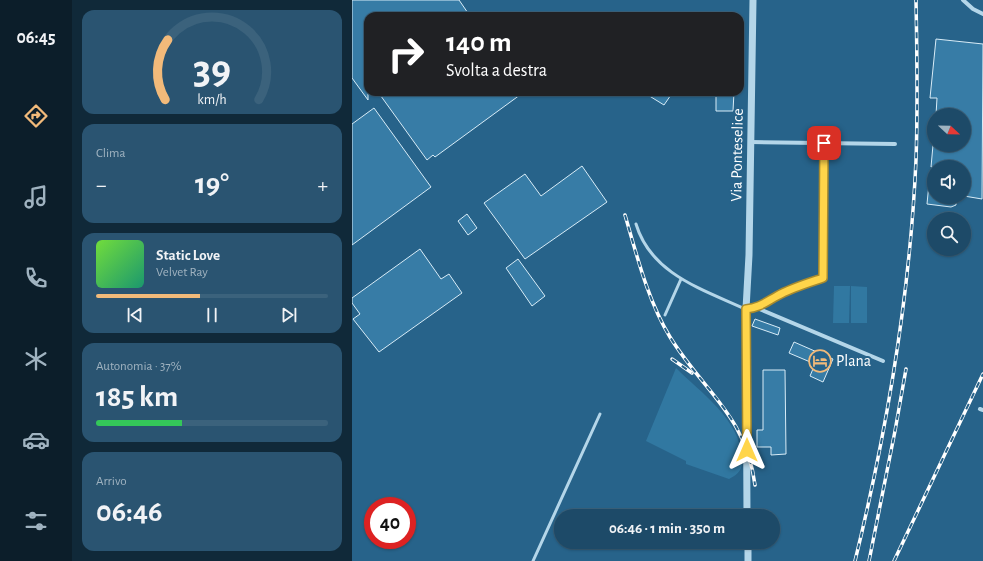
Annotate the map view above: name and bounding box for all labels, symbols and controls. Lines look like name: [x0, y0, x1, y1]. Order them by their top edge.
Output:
icon: right: [380, 28, 432, 80]
text: 06:45: [16, 29, 56, 47]
text: 140 m: [446, 29, 512, 57]
text: 39: [193, 50, 231, 91]
text: Svolta a destra: [446, 62, 547, 80]
text: km/h: [197, 93, 227, 107]
icon: directions: [22, 102, 50, 130]
street label: Via Ponteselice: [728, 108, 746, 202]
north arrow: [927, 108, 971, 152]
map controls: [927, 108, 971, 256]
pin: [807, 126, 841, 160]
icon: arrive: [813, 132, 835, 154]
text: Clima: [96, 147, 126, 160]
button: sound: [927, 160, 971, 204]
text: 19°: [195, 169, 229, 199]
text: −: [96, 174, 107, 196]
text: +: [317, 174, 328, 196]
icon: music: [22, 183, 50, 211]
button: search: [927, 212, 971, 256]
text: Static Love: [156, 248, 220, 263]
icon: phone: [22, 264, 50, 292]
text: Velvet Ray: [156, 266, 208, 279]
icon: previous: [124, 304, 146, 326]
icon: pause: [201, 304, 223, 326]
icon: next: [278, 304, 300, 326]
icon: climate: [22, 345, 50, 373]
hotel icon: Plana: [807, 348, 833, 374]
place label: Plana: [836, 353, 871, 369]
text: Autonomia · 37%: [96, 360, 181, 373]
text: 185 km: [96, 382, 178, 412]
icon: car: [22, 426, 50, 454]
position arrow: [726, 429, 768, 471]
text: Arrivo: [96, 475, 127, 488]
text: 06:46: [96, 497, 163, 527]
speed limit sign: 40: [364, 497, 416, 549]
icon: filters: [22, 507, 50, 535]
text: 06:46 · 1 min · 350 m: [609, 521, 725, 536]

